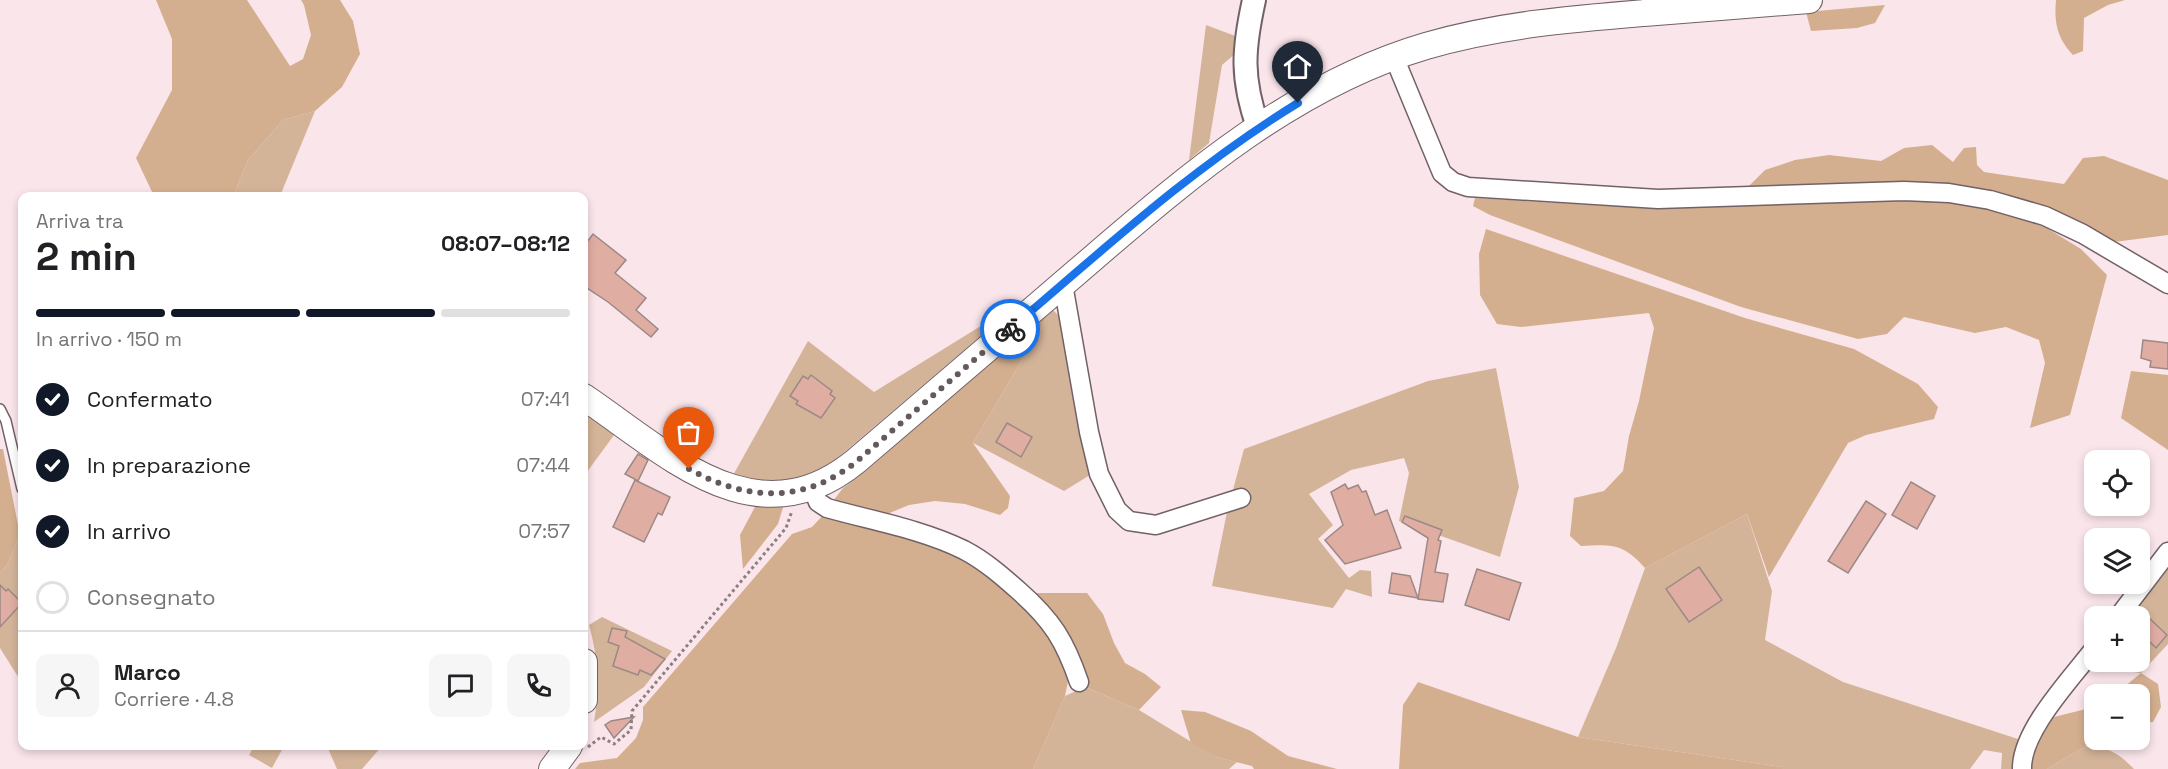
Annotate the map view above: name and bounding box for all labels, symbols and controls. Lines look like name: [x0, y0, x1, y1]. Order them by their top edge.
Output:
pin: [1272, 41, 1323, 103]
icon: home: [1281, 50, 1314, 83]
text: Arriva tra: [36, 208, 124, 234]
text: 08:07–08:12: [441, 229, 570, 257]
text: 2 min: [36, 232, 137, 281]
courier: [980, 299, 1040, 359]
icon: bike: [994, 313, 1027, 346]
text: In arrivo · 150 m: [36, 326, 182, 352]
icon: check: [36, 383, 69, 416]
text: Confermato: [87, 385, 213, 413]
text: 07:41: [521, 386, 570, 412]
pin: [663, 407, 714, 469]
icon: bag: [672, 416, 705, 449]
icon: check: [36, 449, 69, 482]
map controls: [2084, 450, 2150, 750]
button: locate: [2084, 450, 2150, 516]
text: In preparazione: [87, 451, 251, 479]
text: 07:44: [516, 452, 570, 478]
icon: check: [36, 515, 69, 548]
text: In arrivo: [87, 517, 171, 545]
text: 07:57: [518, 518, 570, 544]
button: layers: [2084, 528, 2150, 594]
text: Consegnato: [87, 583, 216, 611]
button: +: [2084, 606, 2150, 672]
button: person: [36, 654, 99, 717]
button: chat: [429, 654, 492, 717]
button: phone: [507, 654, 570, 717]
text: Marco: [114, 658, 181, 686]
button: −: [2084, 684, 2150, 750]
text: Corriere · 4.8: [114, 686, 234, 712]

